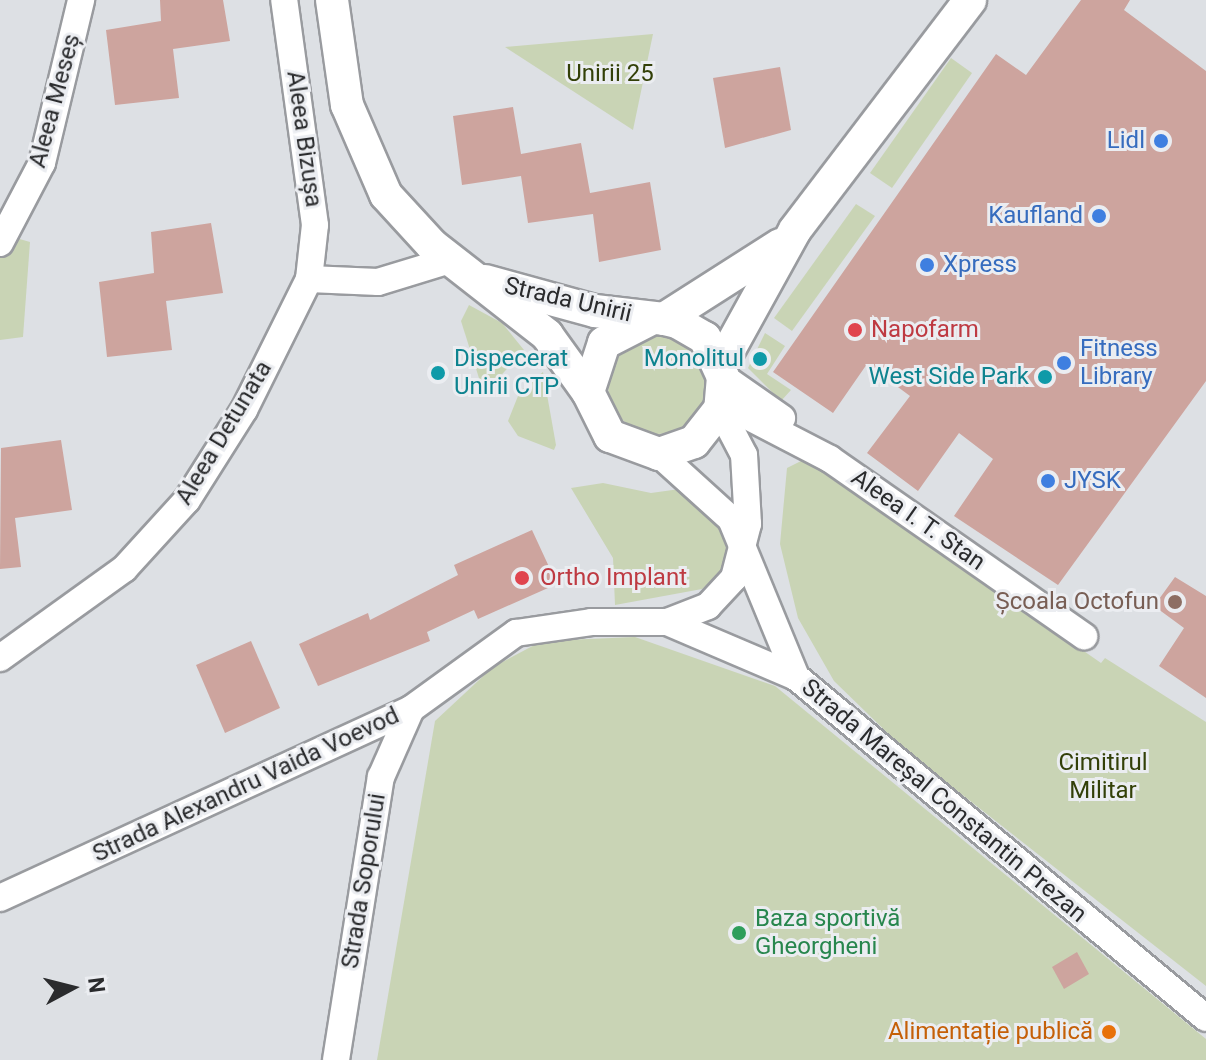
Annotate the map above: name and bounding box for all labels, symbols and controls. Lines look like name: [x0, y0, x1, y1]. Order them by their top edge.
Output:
street label: Aleea Meseș: [23, 31, 87, 171]
park label: Unirii 25: [566, 60, 654, 88]
street label: Aleea Bizușa: [280, 69, 328, 209]
place label: Lidl: [1107, 127, 1145, 155]
marker: Lidl: [1152, 132, 1170, 150]
place label: Kaufland: [988, 202, 1083, 230]
marker: Kaufland: [1090, 207, 1108, 225]
place label: Xpress: [943, 251, 1017, 279]
marker: Xpress: [918, 256, 936, 274]
street label: Strada Unirii: [502, 271, 634, 329]
place label: Napofarm: [871, 316, 979, 344]
marker: Napofarm: [846, 321, 864, 339]
place label: Fitness Library: [1080, 335, 1158, 391]
place label: Dispecerat Unirii CTP: [454, 345, 568, 401]
place label: Monolitul: [644, 345, 744, 373]
marker: Monolitul: [751, 350, 769, 368]
marker: Fitness Library: [1055, 354, 1073, 372]
street label: Aleea Detunata: [170, 356, 278, 510]
place label: West Side Park: [868, 363, 1029, 391]
marker: Dispecerat Unirii CTP: [429, 364, 447, 382]
marker: West Side Park: [1036, 368, 1054, 386]
street label: Aleea I. T. Stan: [845, 463, 991, 577]
place label: JYSK: [1064, 467, 1121, 495]
marker: JYSK: [1039, 472, 1057, 490]
place label: Ortho Implant: [540, 564, 687, 592]
marker: Ortho Implant: [511, 567, 533, 589]
place label: Școala Octofun: [995, 588, 1159, 616]
marker: Școala Octofun: [1166, 593, 1184, 611]
street label: Strada Mareșal Constantin Prezan: [796, 673, 1092, 929]
street label: Strada Alexandru Vaida Voevod: [88, 701, 404, 869]
park label: Cimitirul Militar: [1058, 749, 1148, 805]
street label: Strada Soporului: [336, 791, 392, 971]
place label: Baza sportivă Gheorgheni: [755, 905, 900, 961]
marker: Baza sportivă Gheorgheni: [730, 924, 748, 942]
north arrow: [32, 948, 112, 1028]
text: N: [83, 976, 110, 994]
place label: Alimentație publică: [888, 1018, 1093, 1046]
marker: Alimentație publică: [1100, 1023, 1118, 1041]

